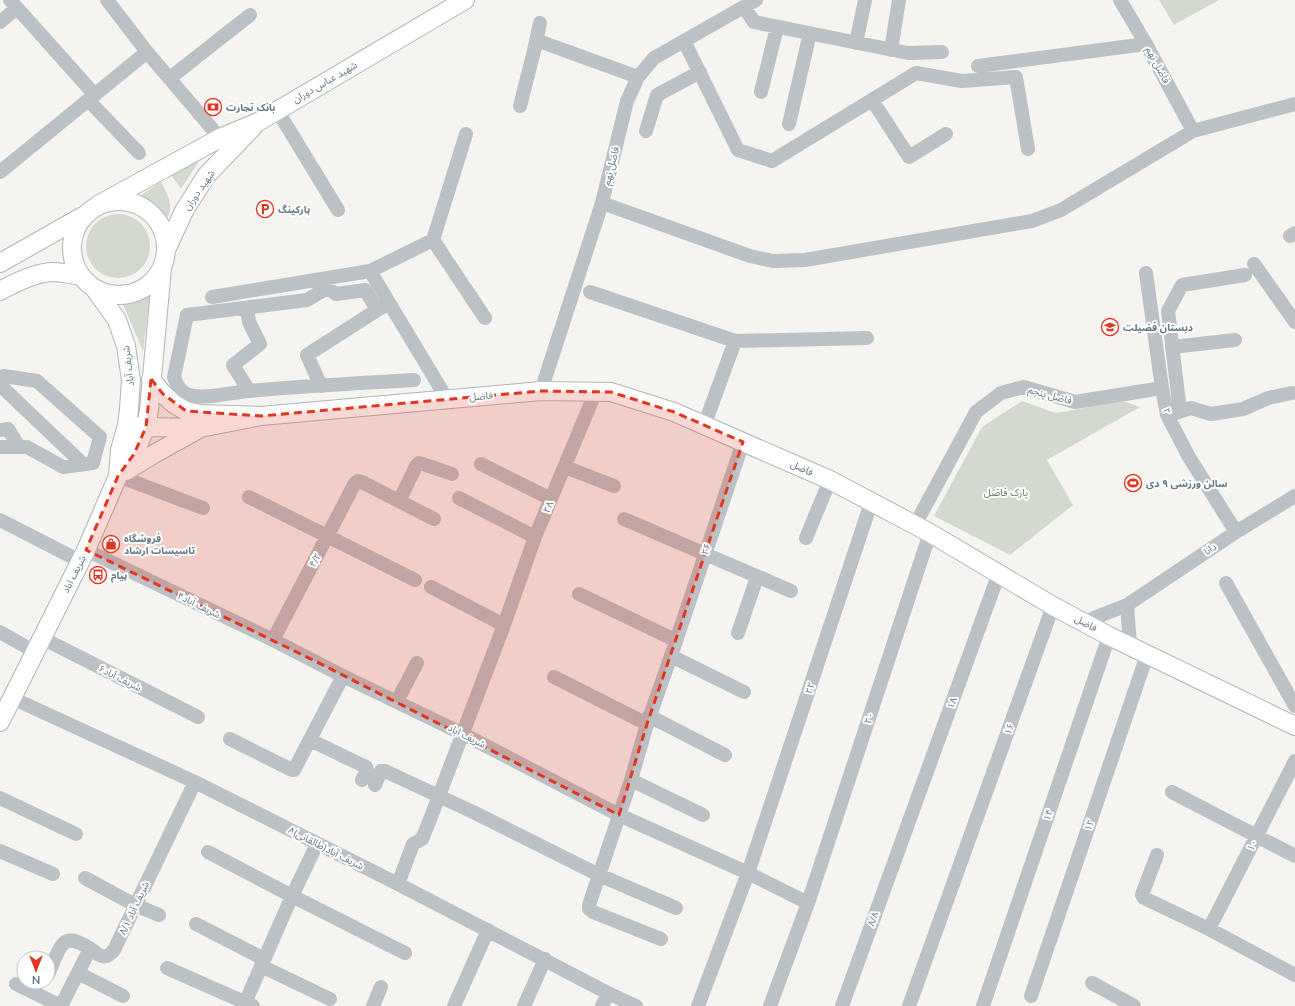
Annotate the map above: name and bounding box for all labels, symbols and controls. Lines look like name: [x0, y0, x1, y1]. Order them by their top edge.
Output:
street label: فاضل نهم: [1142, 44, 1173, 87]
street label: شهید عباس دوران: [290, 58, 360, 106]
bank icon: بانک تجارت: [203, 97, 223, 117]
place label: بانک تجارت: [226, 101, 275, 114]
street label: فاضل نهم: [600, 145, 623, 187]
street label: شهید دوران: [180, 167, 218, 213]
parking icon: پارکینگ: [255, 199, 275, 219]
place label: پارکینگ: [278, 203, 310, 216]
school or university icon: دبستان فضیلت: [1100, 317, 1120, 337]
place label: دبستان فضیلت: [1123, 321, 1193, 334]
street label: شریف آباد: [119, 345, 137, 387]
street label: فاضل پنجم: [1026, 383, 1074, 408]
street label: فاضل: [469, 388, 494, 404]
street label: ۲: [1160, 406, 1174, 416]
street label: فاضل: [789, 457, 816, 479]
sports icon: سالن ورزشی ۹ دی: [1123, 473, 1143, 493]
place label: سالن ورزشی ۹ دی: [1146, 477, 1227, 490]
park label: پارک فاضل: [984, 486, 1028, 499]
street label: ۲۸: [540, 499, 556, 515]
place label: فروشگاه تاسیسات ارشاد: [124, 532, 195, 557]
shop icon: فروشگاه تاسیسات ارشاد: [101, 534, 121, 554]
street label: دانا: [1201, 540, 1219, 558]
street label: ۲۶: [698, 541, 714, 557]
street label: ۴/۲: [306, 551, 324, 569]
street label: شریف اباد: [59, 553, 89, 595]
bus stop icon: پیام: [88, 565, 108, 585]
place label: پیام: [111, 569, 127, 583]
street label: ۴شریف آباد: [175, 589, 223, 621]
street label: فاضل: [1072, 612, 1100, 635]
street label: شریف آباد۶: [96, 662, 144, 694]
street label: ۲۲: [802, 681, 818, 695]
street label: ۱۸: [944, 695, 960, 711]
street label: ۲۰: [861, 711, 877, 725]
street label: شریف اباد: [446, 721, 488, 751]
street label: ۱۶: [1001, 721, 1017, 737]
street label: ۱۴: [1040, 807, 1056, 823]
street label: ۱۲: [1081, 817, 1097, 833]
street label: ۸شریف آباد(طالقانی): [286, 823, 366, 873]
street label: ۱۰: [1244, 837, 1260, 853]
street label: شریف آباد ۸/۱: [116, 879, 152, 937]
street label: ۸/۸: [864, 910, 882, 928]
north arrow: [16, 950, 56, 990]
text: N: [32, 973, 40, 987]

